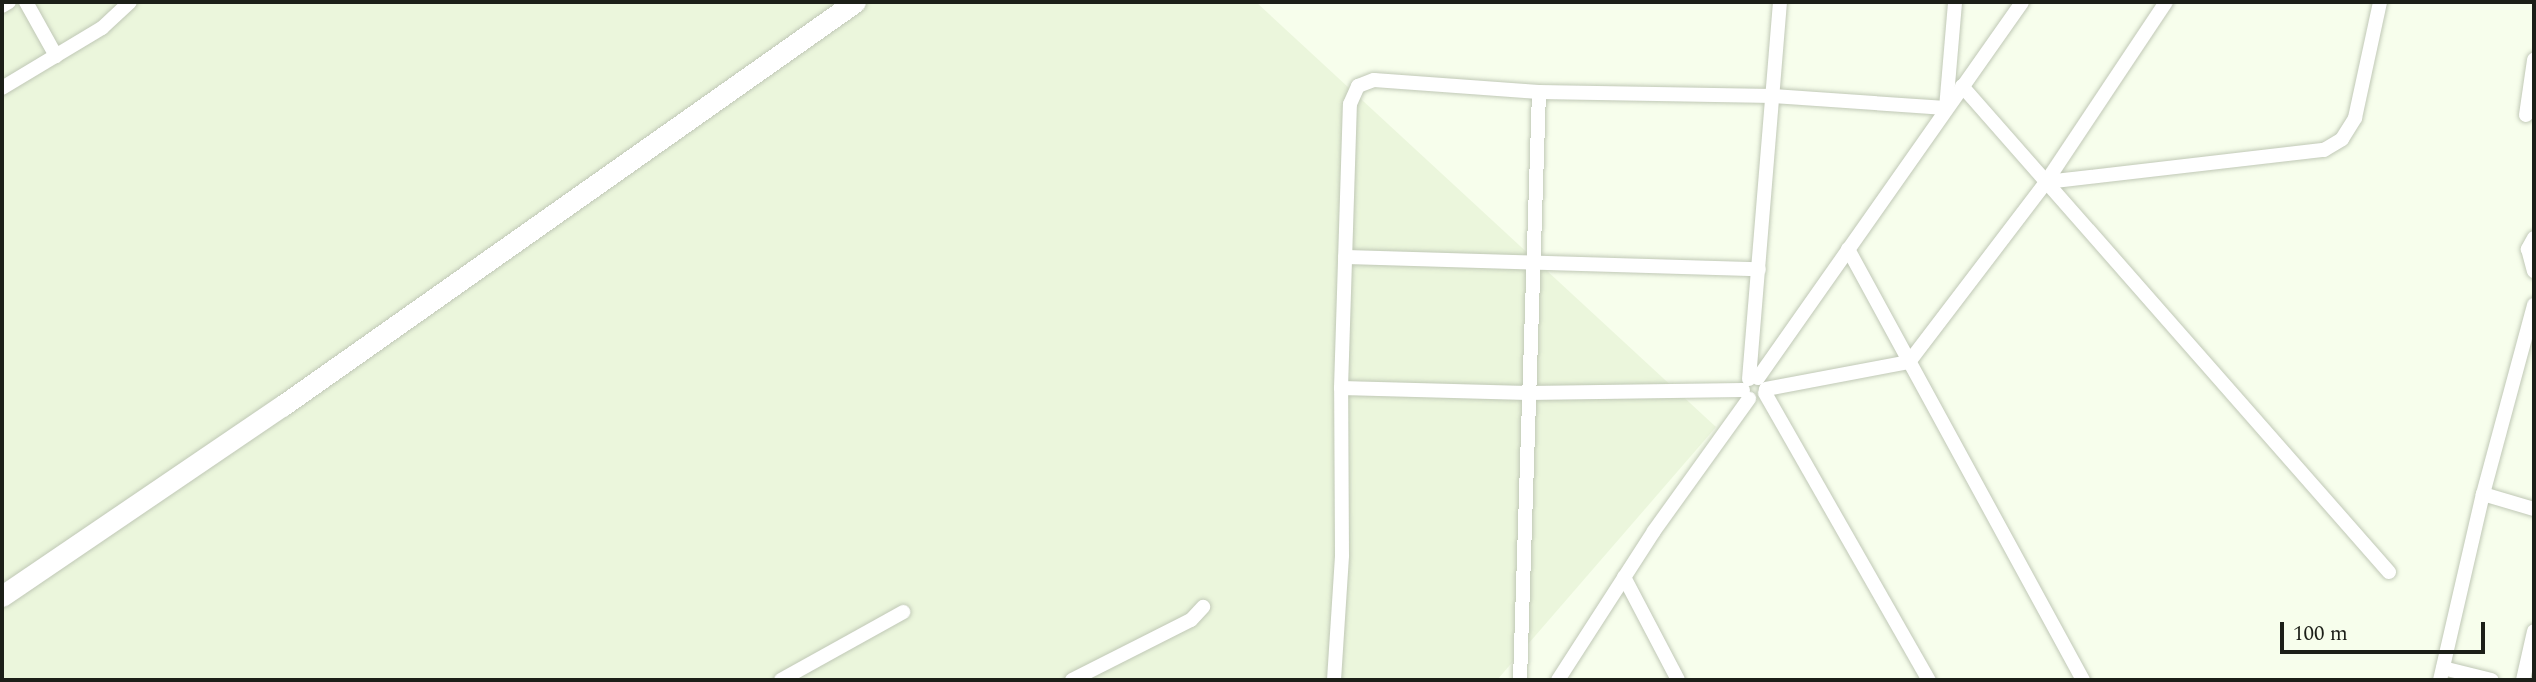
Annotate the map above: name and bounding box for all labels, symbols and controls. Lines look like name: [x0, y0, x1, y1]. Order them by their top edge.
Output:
scale bar: [2284, 608, 2489, 652]
text: 100 m: [2293, 618, 2348, 650]

